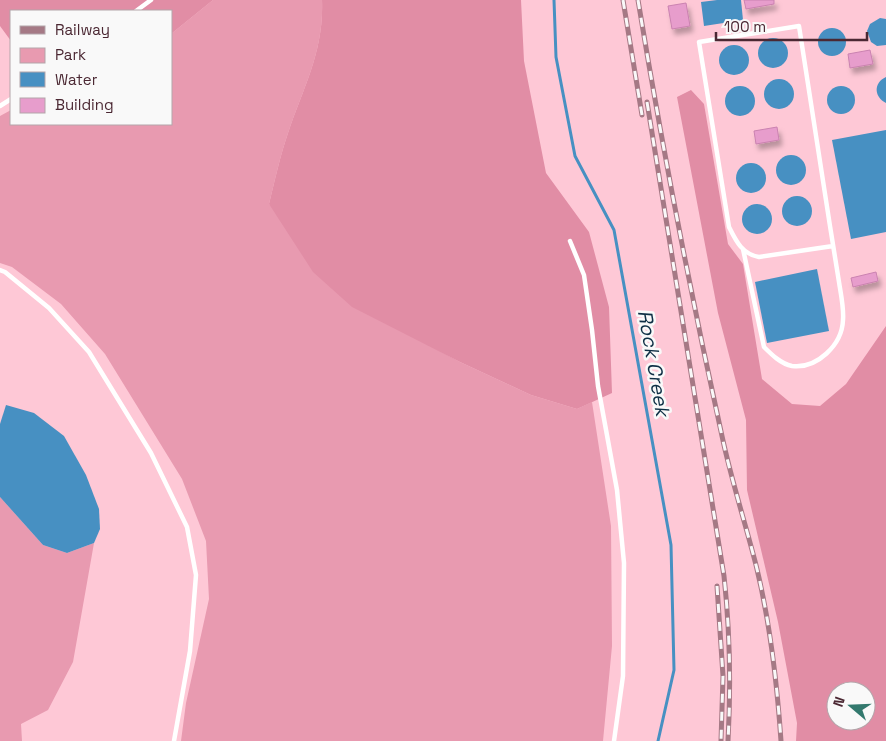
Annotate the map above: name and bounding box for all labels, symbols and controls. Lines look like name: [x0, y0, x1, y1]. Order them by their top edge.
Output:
legend: [10, 10, 172, 125]
scale bar: [716, 10, 867, 42]
text: 100 m: [724, 17, 766, 36]
text: Railway: [55, 20, 110, 39]
text: Park: [55, 45, 86, 64]
text: Water: [55, 70, 98, 89]
text: Building: [55, 95, 114, 114]
water label: Rock Creek: [632, 308, 677, 420]
north arrow: [826, 681, 876, 731]
text: N: [829, 694, 849, 709]

